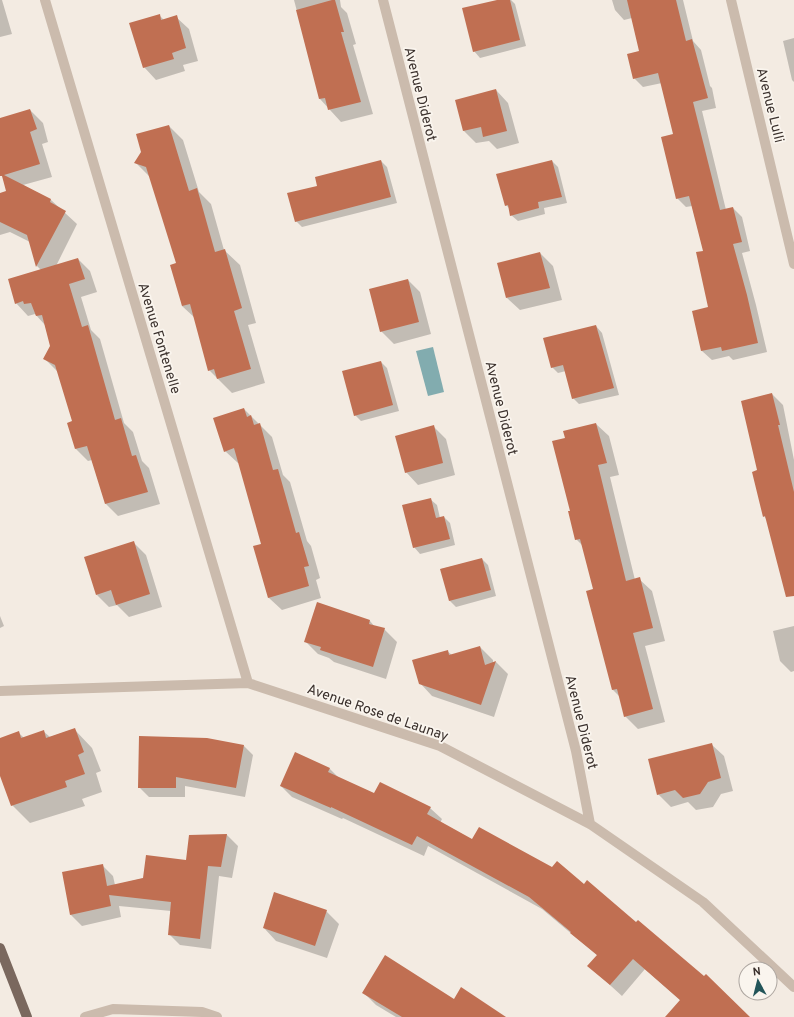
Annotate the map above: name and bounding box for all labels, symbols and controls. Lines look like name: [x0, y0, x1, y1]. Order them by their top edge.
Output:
street label: Avenue Diderot: [400, 45, 440, 143]
street label: Avenue Lulli: [752, 66, 787, 145]
street label: Avenue Fontenelle: [134, 281, 184, 396]
street label: Avenue Diderot: [481, 359, 521, 457]
street label: Avenue Diderot: [561, 673, 601, 771]
street label: Avenue Rose de Launay: [305, 681, 450, 746]
north arrow: [738, 961, 778, 1001]
text: N: [752, 965, 762, 979]

